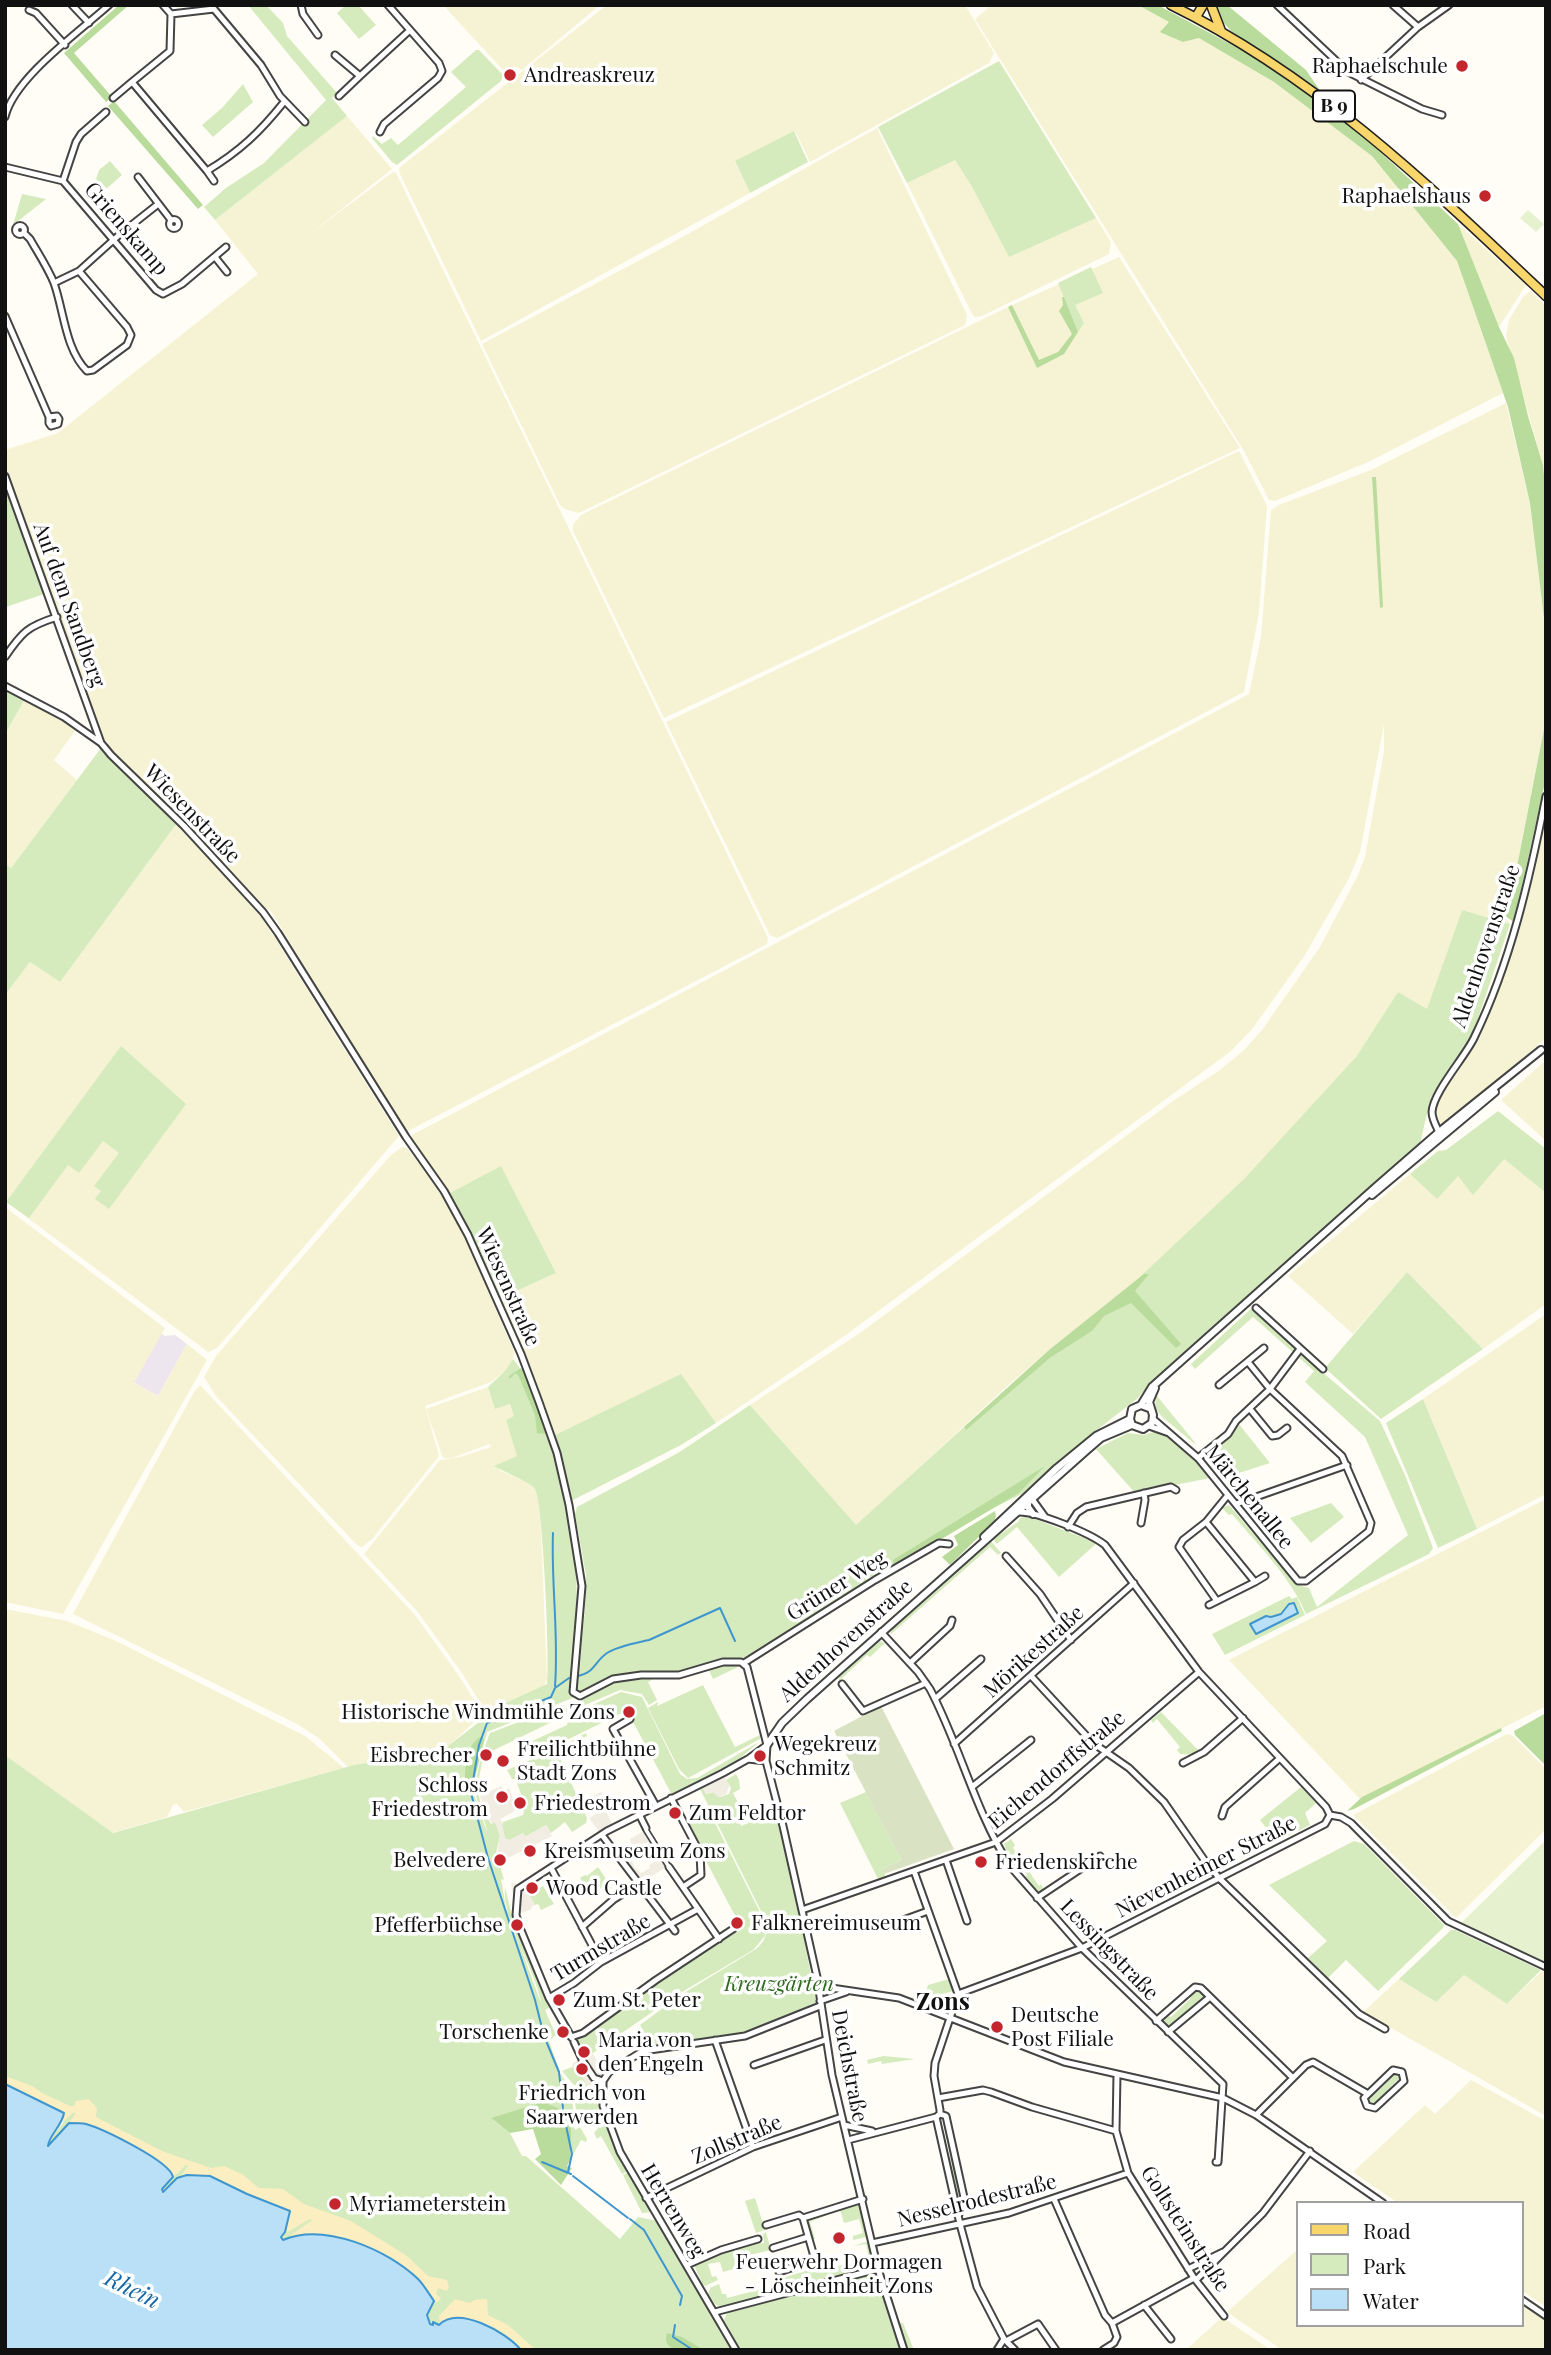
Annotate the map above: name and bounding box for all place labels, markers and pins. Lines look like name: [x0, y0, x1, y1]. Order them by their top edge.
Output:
place label: Raphaelschule: [1312, 53, 1448, 79]
marker: Raphaelschule: [1454, 58, 1470, 74]
place label: Andreaskreuz: [524, 62, 655, 88]
marker: Andreaskreuz: [502, 67, 518, 83]
place label: Raphaelshaus: [1342, 183, 1471, 209]
marker: Raphaelshaus: [1477, 188, 1493, 204]
place label: Historische Windmühle Zons: [341, 1699, 615, 1725]
marker: Historische Windmühle Zons: [621, 1704, 637, 1720]
place label: Wegekreuz Schmitz: [774, 1731, 877, 1781]
place label: Freilichtbühne Stadt Zons: [517, 1736, 656, 1786]
place label: Eisbrecher: [370, 1742, 472, 1768]
marker: Eisbrecher: [478, 1747, 494, 1763]
marker: Wegekreuz Schmitz: [752, 1748, 768, 1764]
marker: Freilichtbühne Stadt Zons: [495, 1753, 511, 1769]
place label: Schloss Friedestrom: [371, 1772, 488, 1822]
marker: Schloss Friedestrom: [494, 1789, 510, 1805]
place label: Friedestrom: [534, 1790, 651, 1816]
marker: Friedestrom: [512, 1795, 528, 1811]
place label: Zum Feldtor: [689, 1800, 806, 1826]
marker: Zum Feldtor: [667, 1805, 683, 1821]
place label: Kreismuseum Zons: [544, 1838, 726, 1864]
marker: Kreismuseum Zons: [522, 1843, 538, 1859]
place label: Belvedere: [393, 1847, 486, 1873]
place label: Friedenskirche: [995, 1849, 1138, 1875]
marker: Belvedere: [492, 1852, 508, 1868]
marker: Friedenskirche: [973, 1854, 989, 1870]
place label: Wood Castle: [546, 1875, 662, 1901]
marker: Wood Castle: [524, 1880, 540, 1896]
place label: Falknereimuseum: [751, 1910, 921, 1936]
place label: Pfefferbüchse: [374, 1912, 503, 1938]
marker: Falknereimuseum: [729, 1915, 745, 1931]
marker: Pfefferbüchse: [509, 1917, 525, 1933]
place label: Zum St. Peter: [573, 1987, 701, 2013]
marker: Zum St. Peter: [551, 1992, 567, 2008]
place label: Deutsche Post Filiale: [1011, 2002, 1114, 2052]
place label: Torschenke: [439, 2019, 549, 2045]
marker: Deutsche Post Filiale: [989, 2019, 1005, 2035]
marker: Torschenke: [555, 2024, 571, 2040]
place label: Maria von den Engeln: [598, 2027, 704, 2077]
marker: Maria von den Engeln: [576, 2044, 592, 2060]
marker: Friedrich von Saarwerden: [574, 2061, 590, 2077]
place label: Friedrich von Saarwerden: [518, 2080, 646, 2130]
place label: Myriameterstein: [349, 2191, 506, 2217]
marker: Myriameterstein: [327, 2196, 343, 2212]
marker: Feuerwehr Dormagen - Löscheinheit Zons: [831, 2230, 847, 2246]
place label: Feuerwehr Dormagen - Löscheinheit Zons: [736, 2249, 942, 2299]

